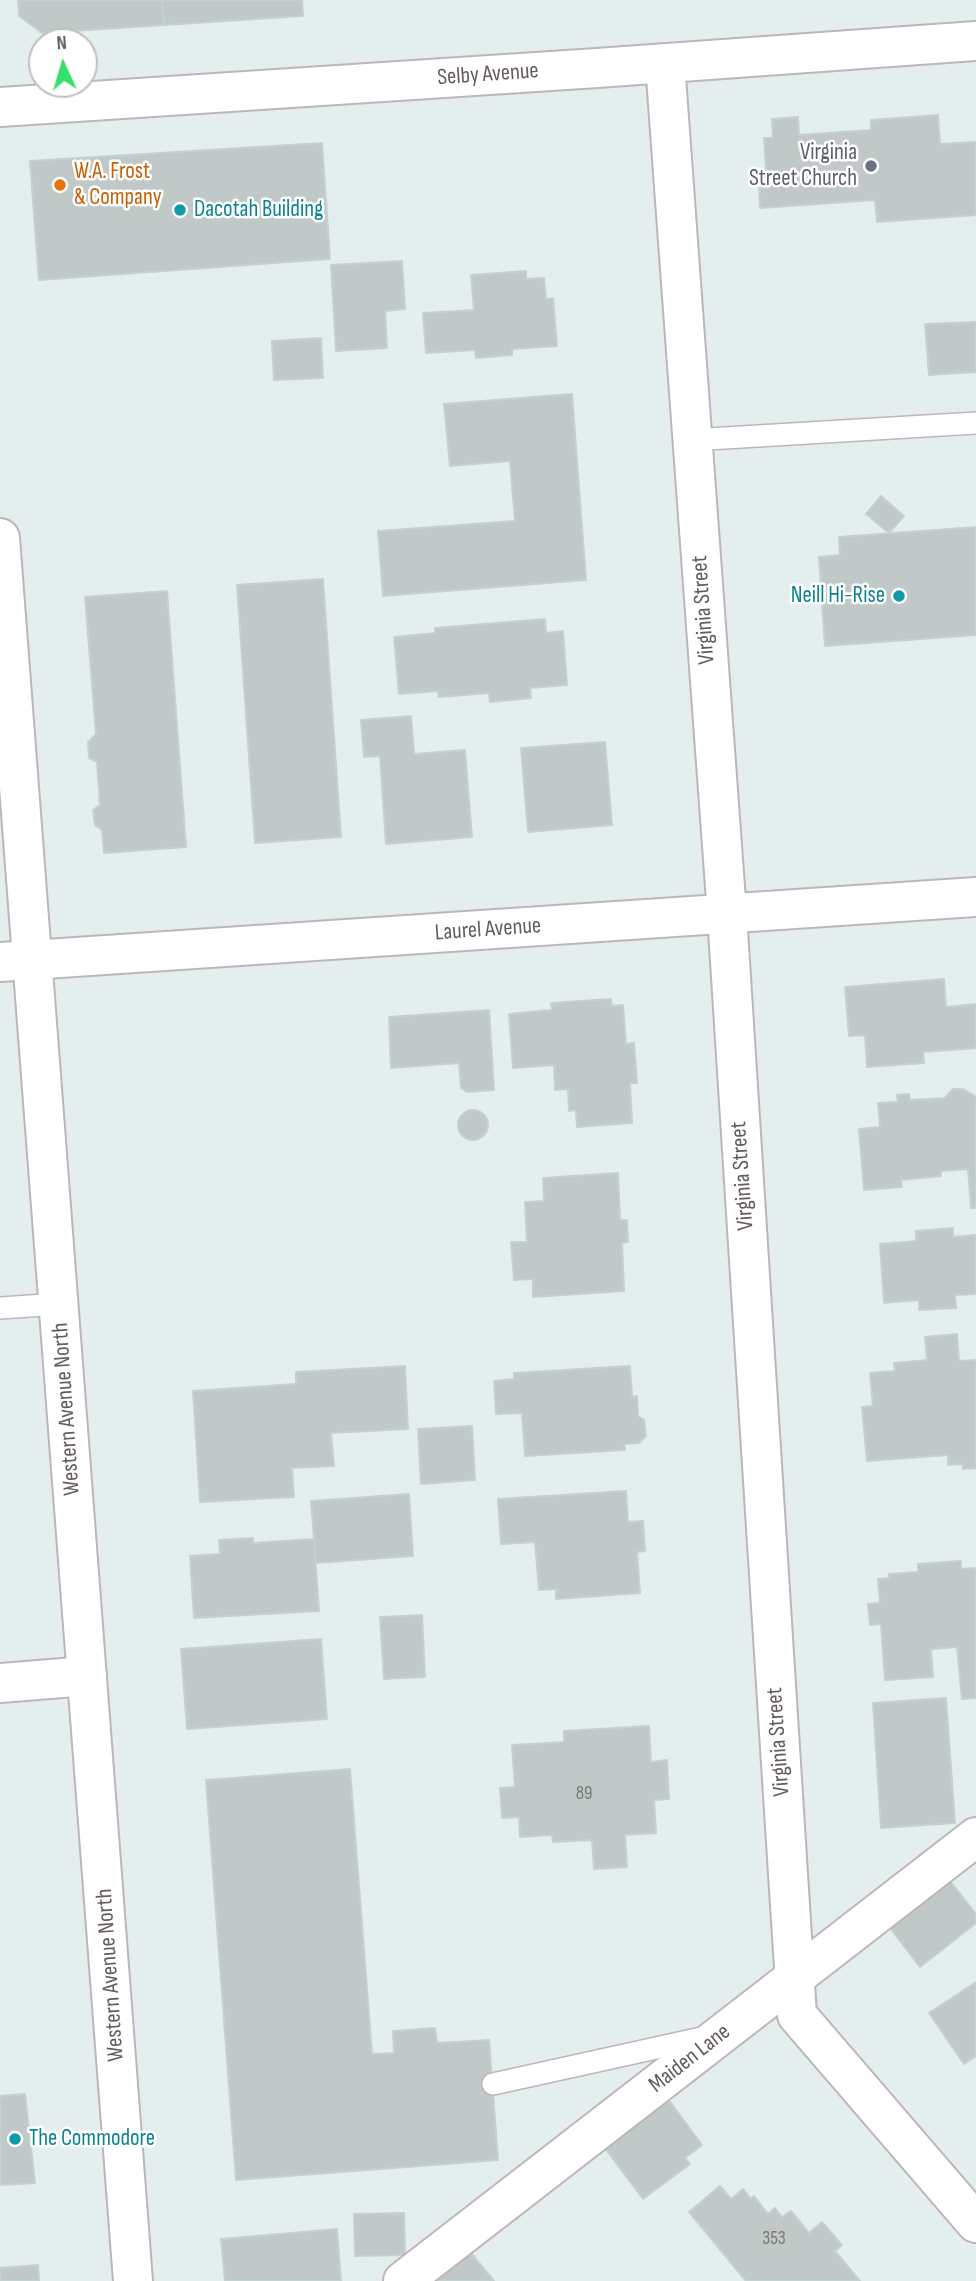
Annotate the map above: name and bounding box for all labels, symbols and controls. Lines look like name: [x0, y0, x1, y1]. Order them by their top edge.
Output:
north arrow: [28, 28, 98, 98]
text: N: [56, 32, 68, 55]
street label: Selby Avenue: [436, 58, 540, 92]
place label: Virginia Street Church: [749, 139, 857, 193]
place label: W.A. Frost & Company: [74, 158, 162, 212]
marker: Virginia Street Church: [863, 158, 879, 174]
marker: W.A. Frost & Company: [52, 177, 68, 193]
place label: Dacotah Building: [194, 196, 323, 224]
marker: Dacotah Building: [172, 202, 188, 218]
street label: Virginia Street: [686, 555, 722, 665]
place label: Neill Hi-Rise: [791, 582, 885, 610]
marker: Neill Hi-Rise: [891, 588, 907, 604]
street label: Laurel Avenue: [434, 913, 542, 947]
street label: Virginia Street: [725, 1121, 761, 1231]
street label: Western Avenue North: [47, 1322, 87, 1496]
street label: Virginia Street: [761, 1687, 797, 1797]
house number: 89: [576, 1783, 592, 1805]
street label: Western Avenue North: [91, 1888, 131, 2062]
street label: Maiden Lane: [644, 2019, 736, 2099]
place label: The Commodore: [29, 2125, 155, 2153]
marker: The Commodore: [7, 2131, 23, 2147]
house number: 353: [762, 2228, 786, 2250]

